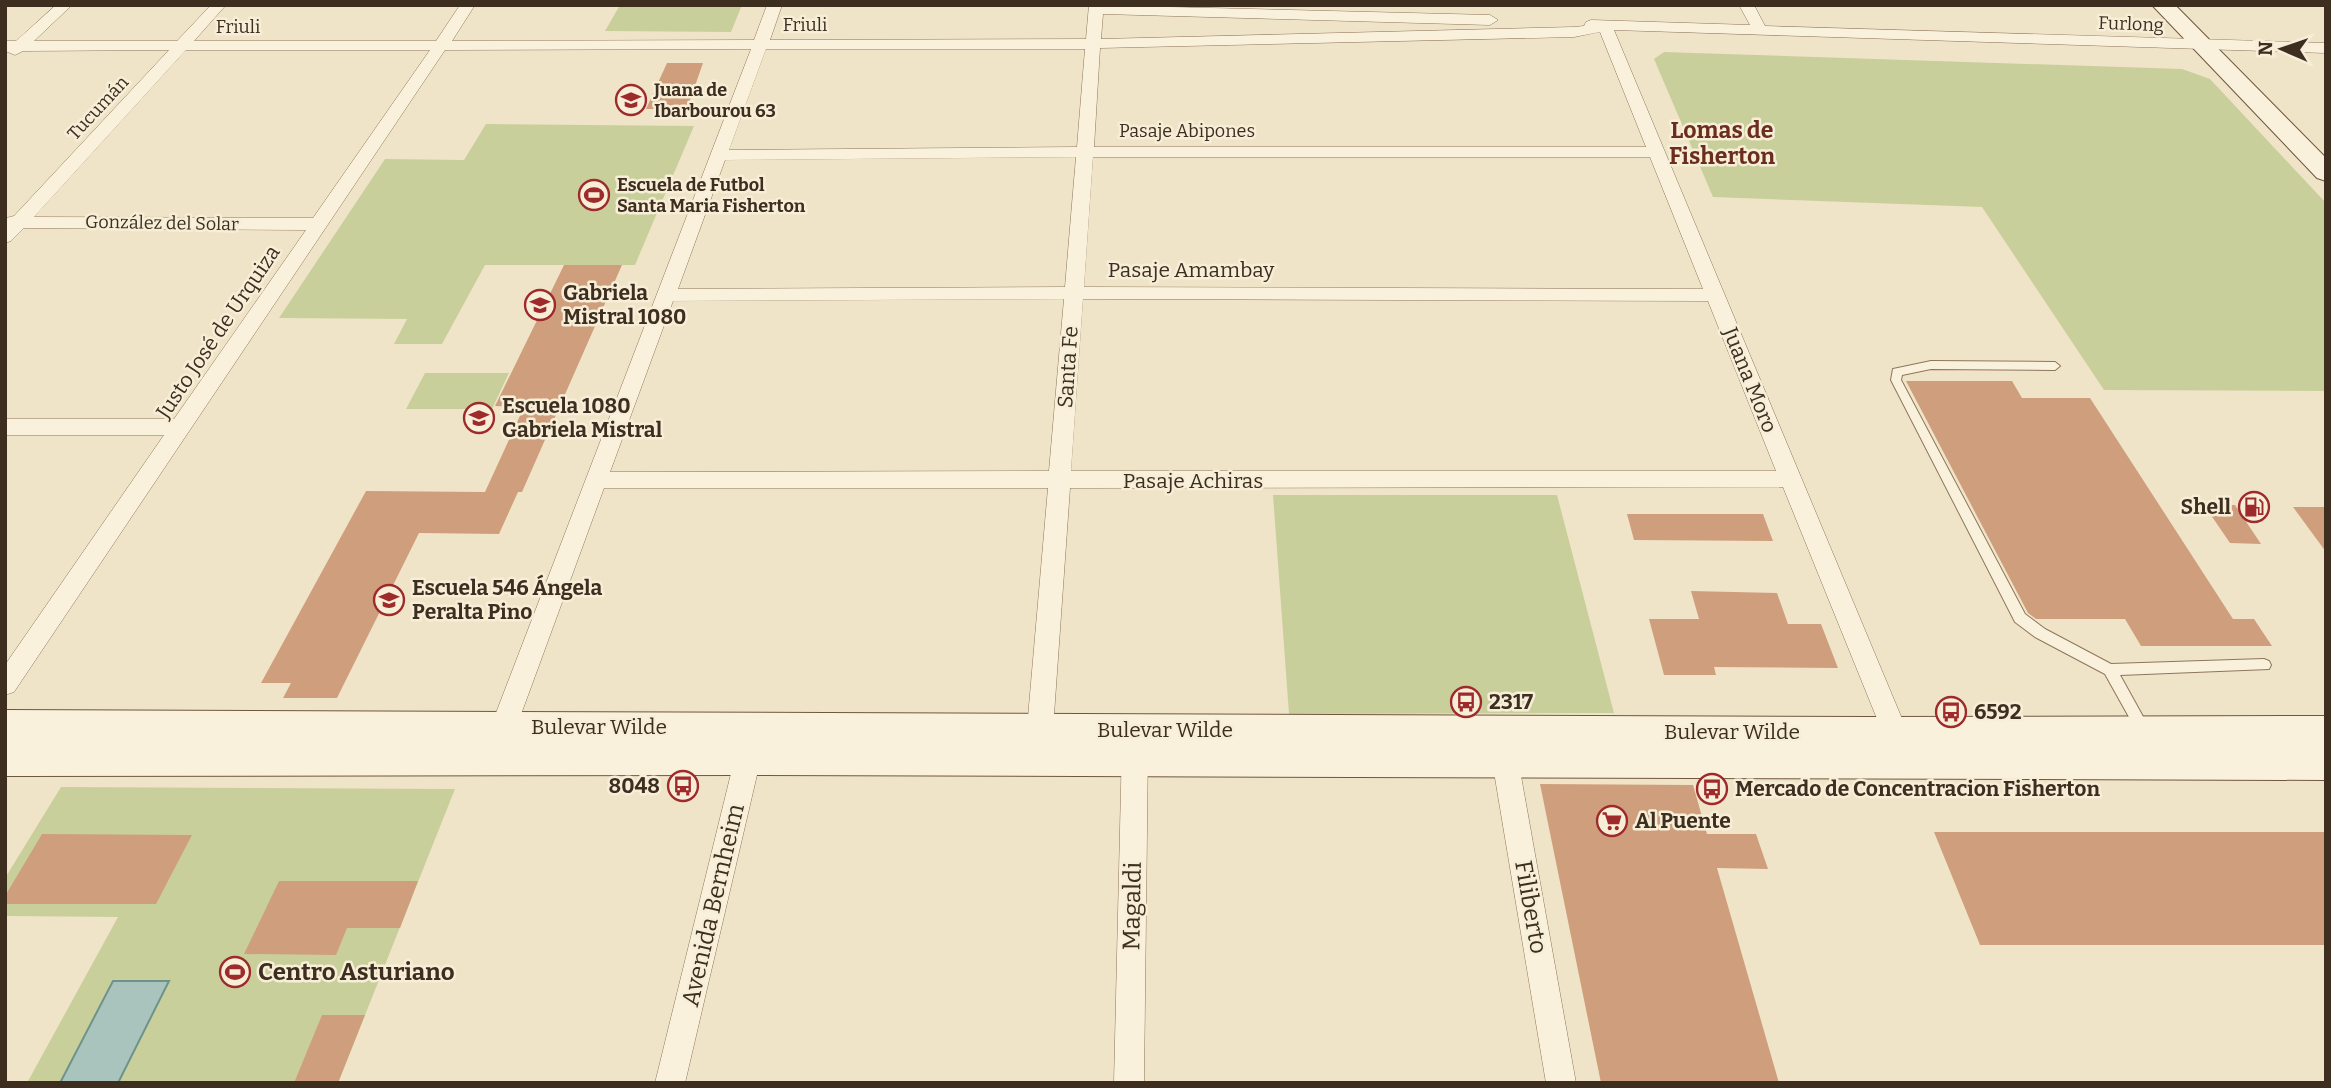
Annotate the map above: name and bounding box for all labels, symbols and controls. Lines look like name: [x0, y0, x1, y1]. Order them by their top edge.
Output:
street label: Furlong: [2098, 12, 2164, 36]
street label: Friuli: [783, 14, 827, 36]
north arrow: [2247, 14, 2317, 84]
street label: Friuli: [216, 16, 260, 38]
text: N: [2254, 40, 2277, 56]
street label: Tucumán: [63, 71, 134, 145]
place label: Juana de Ibarbourou 63: [653, 79, 776, 122]
school or university icon: Juana de Ibarbourou 63: [614, 83, 648, 117]
district label: Lomas de Fisherton: [1669, 116, 1775, 170]
street label: Pasaje Abipones: [1119, 120, 1255, 142]
place label: Escuela de Futbol Santa Maria Fisherton: [617, 174, 806, 217]
sports icon: Escuela de Futbol Santa Maria Fisherton: [577, 178, 611, 212]
street label: González del Solar: [85, 211, 239, 235]
street label: Justo José de Urquiza: [150, 240, 286, 424]
street label: Pasaje Amambay: [1108, 257, 1275, 283]
place label: Gabriela Mistral 1080: [563, 280, 686, 330]
school or university icon: Gabriela Mistral 1080: [523, 288, 557, 322]
street label: Juana Moro: [1717, 323, 1783, 437]
street label: Santa Fe: [1052, 325, 1084, 409]
place label: Escuela 1080 Gabriela Mistral: [502, 393, 663, 443]
school or university icon: Escuela 1080 Gabriela Mistral: [462, 401, 496, 435]
street label: Pasaje Achiras: [1123, 468, 1263, 494]
fuel station icon: Shell: [2237, 490, 2271, 524]
place label: Shell: [2181, 494, 2231, 520]
place label: Escuela 546 Ángela Peralta Pino: [412, 574, 602, 625]
school or university icon: Escuela 546 Ángela Peralta Pino: [372, 583, 406, 617]
bus stop icon: 2317: [1449, 685, 1483, 719]
place label: 2317: [1489, 689, 1534, 715]
bus stop icon: 6592: [1934, 695, 1968, 729]
place label: 6592: [1974, 699, 2022, 725]
street label: Bulevar Wilde: [531, 714, 667, 740]
street label: Bulevar Wilde: [1097, 717, 1233, 743]
street label: Bulevar Wilde: [1664, 719, 1800, 745]
bus stop icon: 8048: [666, 769, 700, 803]
bus stop icon: Mercado de Concentracion Fisherton: [1695, 772, 1729, 806]
place label: 8048: [609, 773, 660, 799]
place label: Mercado de Concentracion Fisherton: [1735, 776, 2100, 802]
street label: Avenida Bernheim: [676, 801, 750, 1009]
supermarket icon: Al Puente: [1595, 804, 1629, 838]
place label: Al Puente: [1635, 808, 1731, 834]
street label: Filiberto: [1509, 858, 1553, 956]
street label: Magaldi: [1117, 861, 1147, 951]
sports icon: Centro Asturiano: [218, 955, 252, 989]
place label: Centro Asturiano: [258, 958, 455, 986]

